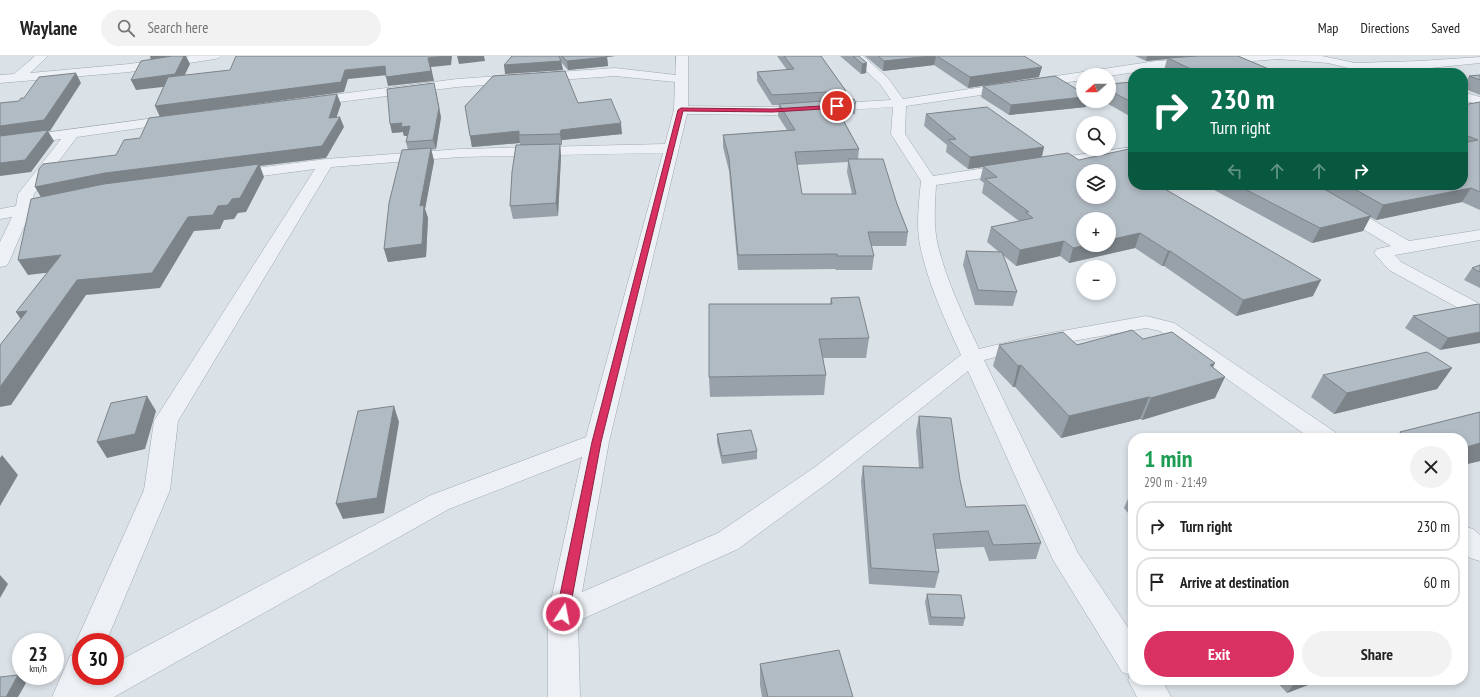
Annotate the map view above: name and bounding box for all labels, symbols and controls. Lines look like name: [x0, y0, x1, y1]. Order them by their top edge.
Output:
search box: [101, 10, 381, 46]
text: Waylane: [20, 16, 77, 40]
icon: search: [115, 17, 137, 39]
text: Search here: [147, 18, 208, 37]
text: Map: [1318, 19, 1338, 37]
text: Directions: [1360, 19, 1409, 37]
text: Saved: [1431, 19, 1460, 37]
north arrow: [1076, 68, 1116, 108]
map controls: [1076, 68, 1116, 300]
text: 230 m: [1210, 80, 1274, 117]
icon: right: [1144, 84, 1196, 136]
pin: [820, 89, 854, 123]
icon: arrive: [826, 95, 848, 117]
button: search: [1076, 116, 1116, 156]
text: Turn right: [1210, 116, 1270, 139]
icon: left: [1224, 160, 1246, 182]
icon: ahead: [1266, 160, 1288, 182]
icon: ahead: [1308, 160, 1330, 182]
icon: right: [1350, 160, 1372, 182]
button: layers: [1076, 164, 1116, 204]
button: +: [1076, 212, 1116, 252]
button: −: [1076, 260, 1116, 300]
text: 1 min: [1144, 443, 1192, 474]
button: close: [1410, 446, 1452, 488]
text: 290 m · 21:49: [1144, 474, 1207, 491]
icon: right: [1146, 515, 1168, 537]
text: Turn right: [1180, 517, 1232, 536]
text: 230 m: [1417, 517, 1450, 536]
icon: arrive: [1146, 571, 1168, 593]
text: Arrive at destination: [1180, 573, 1289, 592]
text: 60 m: [1424, 573, 1450, 592]
position arrow: [542, 593, 584, 635]
button: Exit: [1144, 631, 1294, 677]
button: Share: [1302, 631, 1452, 677]
speed limit sign: 30: [72, 633, 124, 685]
text: 23: [28, 641, 48, 667]
text: km/h: [29, 662, 47, 675]

